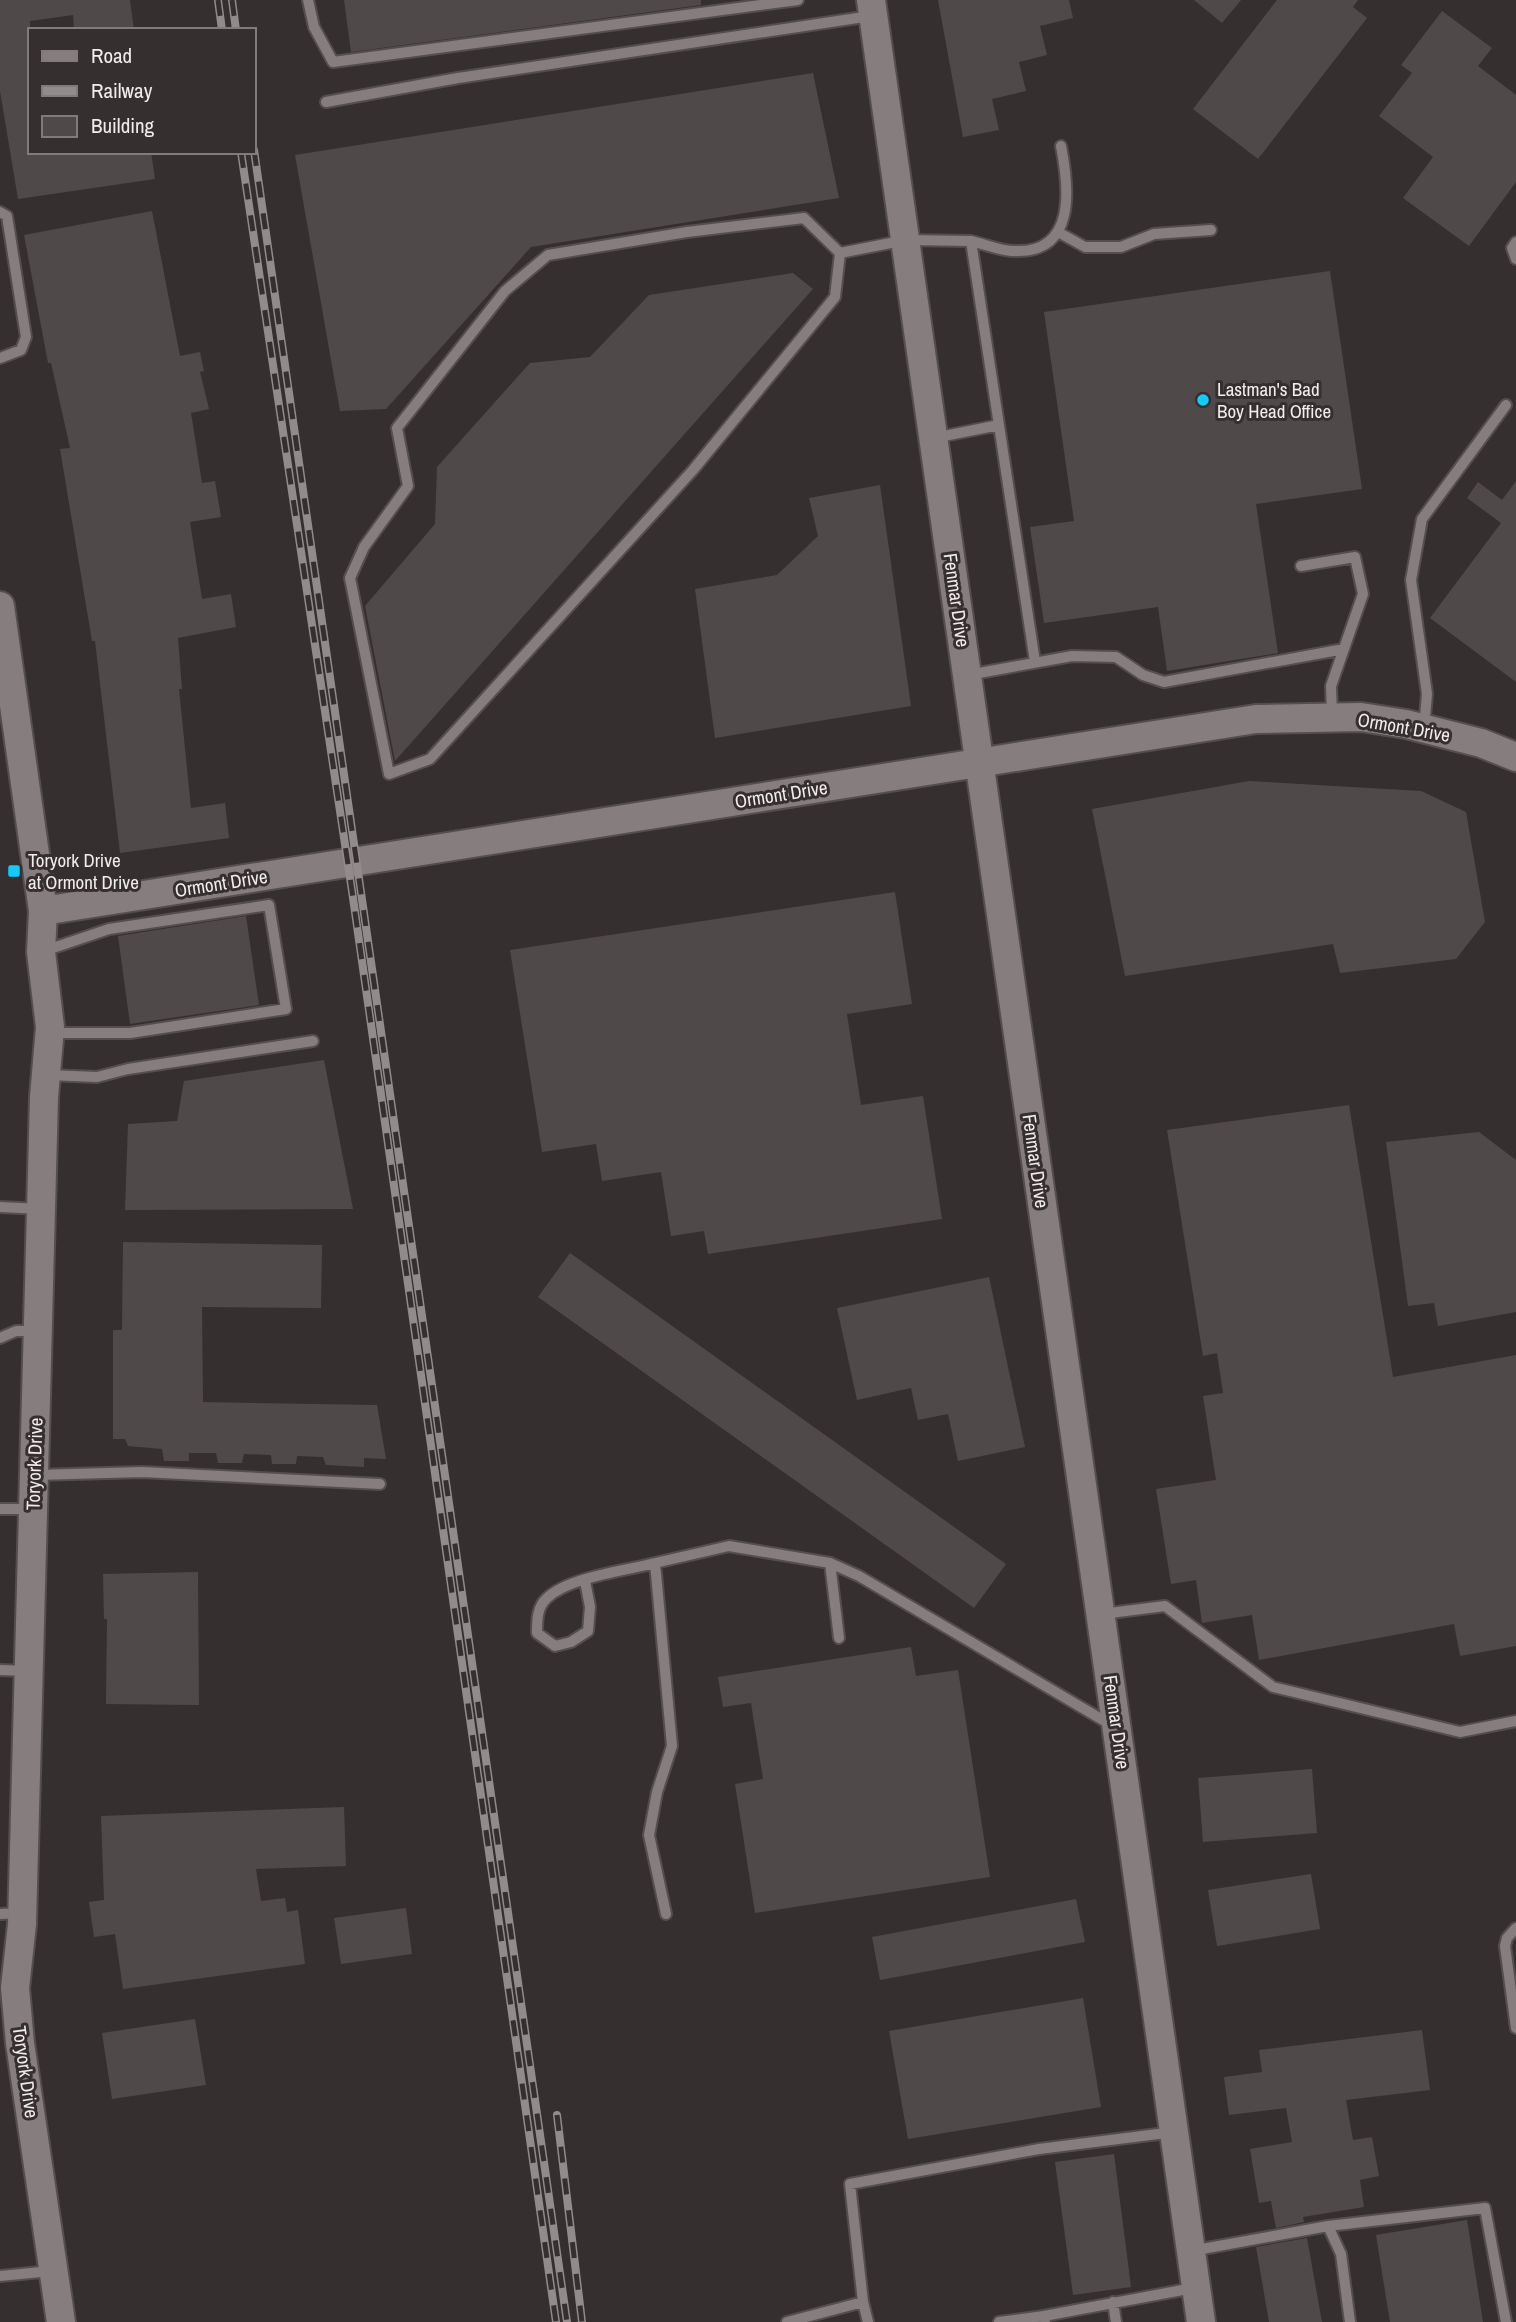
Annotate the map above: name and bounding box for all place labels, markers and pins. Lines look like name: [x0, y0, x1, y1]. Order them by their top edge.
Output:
place label: Lastman's Bad Boy Head Office: [1217, 376, 1331, 424]
marker: Lastman's Bad Boy Head Office: [1195, 392, 1211, 408]
place label: Toryork Drive at Ormont Drive: [28, 847, 139, 895]
marker: Toryork Drive at Ormont Drive: [6, 863, 22, 879]

